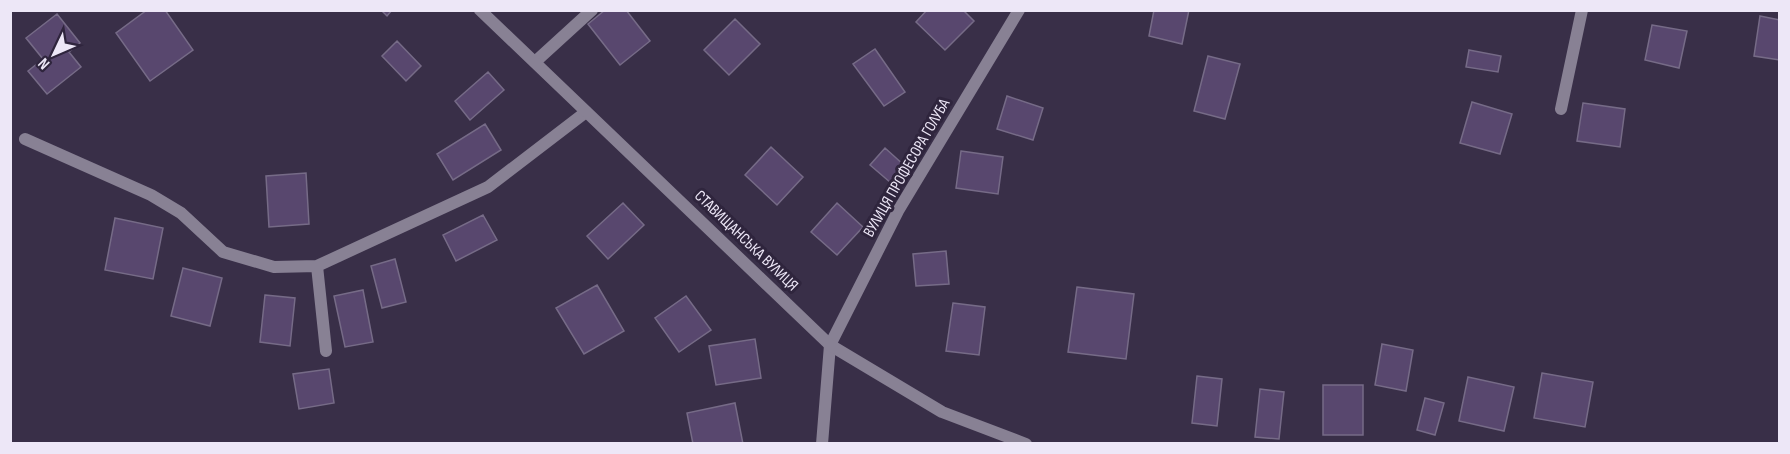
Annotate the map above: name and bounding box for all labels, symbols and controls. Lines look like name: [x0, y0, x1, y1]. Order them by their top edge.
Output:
north arrow: [24, 24, 84, 84]
text: N: [34, 54, 54, 73]
street label: ВУЛИЦЯ ПРОФЕСОРА ГОЛУБА: [860, 95, 954, 240]
street label: СТАВИЩАНСЬКА ВУЛИЦЯ: [690, 187, 802, 295]

